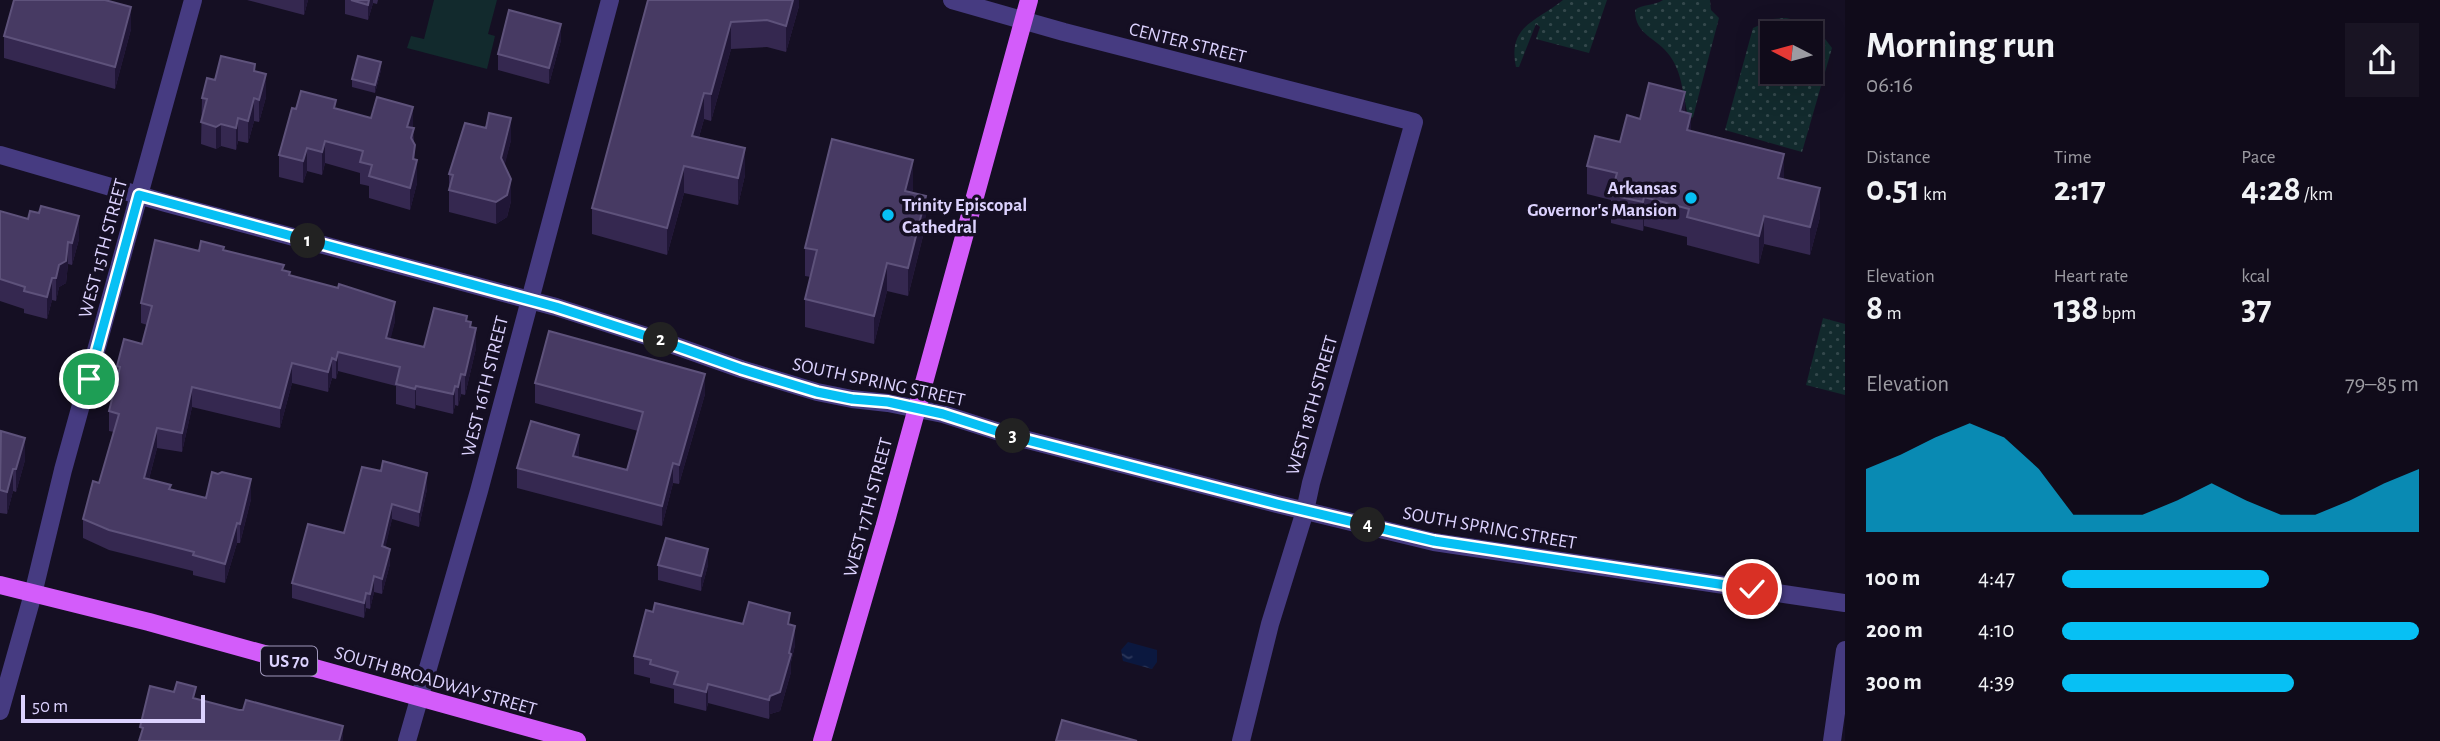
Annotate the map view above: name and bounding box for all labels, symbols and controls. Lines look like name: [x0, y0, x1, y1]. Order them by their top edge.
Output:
street label: CENTER STREET: [1127, 20, 1248, 67]
north arrow: [1760, 21, 1824, 84]
map controls: [1760, 21, 1823, 84]
button: share: [2345, 23, 2419, 97]
text: Morning run: [1866, 27, 2055, 65]
text: 06:16: [1866, 74, 1913, 97]
text: Distance: [1866, 148, 1930, 167]
text: Time: [2054, 148, 2092, 167]
text: Pace: [2241, 148, 2276, 167]
text: 0.51: [1866, 172, 1920, 207]
text: 2:17: [2054, 172, 2106, 207]
text: 4:28: [2241, 172, 2301, 207]
street label: WEST 15TH STREET: [76, 177, 131, 320]
place label: Arkansas Governor's Mansion: [1527, 179, 1677, 220]
text: km: [1920, 185, 1947, 204]
text: /km: [2301, 185, 2333, 204]
marker: Arkansas Governor's Mansion: [1683, 190, 1699, 206]
place label: Trinity Episcopal Cathedral: [902, 196, 1027, 237]
marker: Trinity Episcopal Cathedral: [880, 207, 896, 223]
pin: 1: [290, 224, 326, 258]
text: 1: [304, 231, 311, 250]
text: Elevation: [1866, 267, 1935, 286]
text: Heart rate: [2054, 267, 2128, 286]
text: kcal: [2241, 267, 2270, 286]
text: 8: [1866, 291, 1883, 326]
text: 138: [2054, 291, 2099, 326]
text: 37: [2241, 291, 2272, 326]
text: m: [1883, 304, 1902, 323]
text: bpm: [2099, 304, 2136, 323]
street label: WEST 16TH STREET: [459, 314, 512, 459]
pin: 2: [644, 322, 678, 358]
text: 2: [656, 330, 665, 349]
street label: WEST 18TH STREET: [1283, 333, 1341, 477]
pin: [59, 349, 119, 409]
street label: SOUTH SPRING STREET: [791, 355, 967, 410]
icon: arrive: [70, 360, 108, 398]
text: Elevation: [1866, 373, 1949, 396]
text: 79–85 m: [2345, 373, 2419, 396]
pin: 3: [996, 418, 1030, 453]
text: 3: [1008, 426, 1017, 445]
street label: WEST 17TH STREET: [841, 436, 896, 579]
street label: SOUTH SPRING STREET: [1401, 504, 1578, 553]
pin: 4: [1350, 508, 1386, 542]
text: 4: [1363, 515, 1372, 534]
pin: [1722, 559, 1782, 619]
text: 100 m: [1866, 567, 1920, 590]
text: 4:47: [1978, 567, 2015, 590]
icon: check: [1733, 570, 1771, 608]
text: 200 m: [1866, 619, 1923, 642]
text: 4:10: [1978, 619, 2014, 642]
street label: SOUTH BROADWAY STREET: [332, 643, 539, 719]
road number: US 70: [261, 646, 317, 676]
text: 300 m: [1866, 671, 1922, 694]
text: 4:39: [1978, 671, 2015, 694]
scale bar: [21, 692, 205, 724]
text: 50 m: [32, 697, 68, 716]

